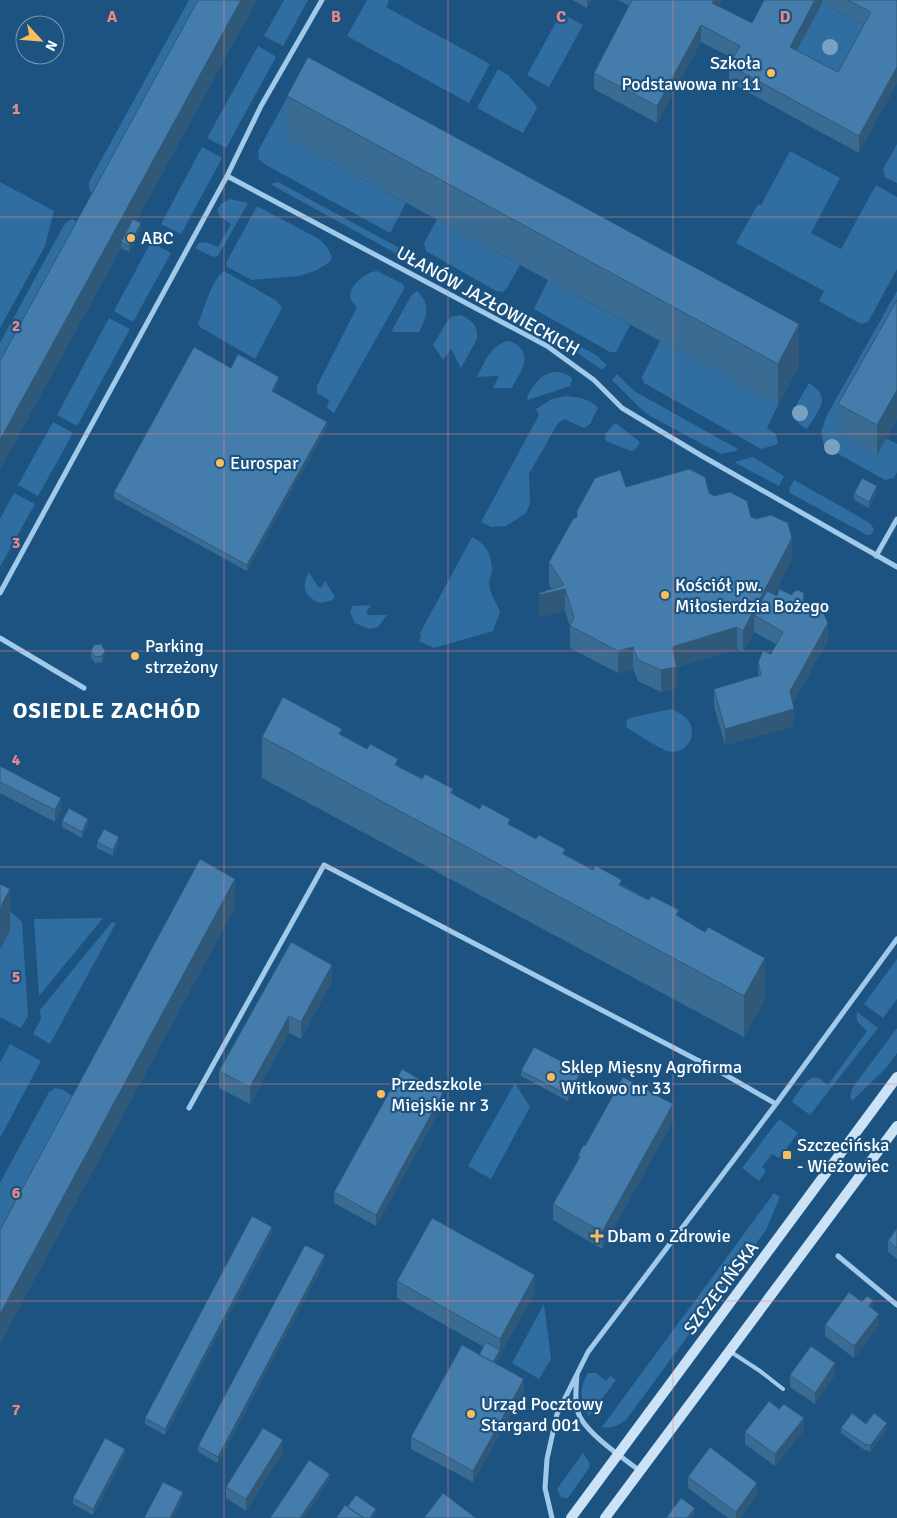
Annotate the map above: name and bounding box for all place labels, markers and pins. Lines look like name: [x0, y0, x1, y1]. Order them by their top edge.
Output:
place label: Szkoła Podstawowa nr 11: [622, 52, 761, 95]
marker: Szkoła Podstawowa nr 11: [765, 67, 777, 79]
place label: ABC: [141, 227, 174, 249]
marker: ABC: [125, 232, 137, 244]
place label: Eurospar: [230, 452, 299, 474]
marker: Eurospar: [214, 457, 226, 469]
place label: Kościół pw. Miłosierdzia Bożego: [675, 574, 829, 617]
marker: Kościół pw. Miłosierdzia Bożego: [659, 589, 671, 601]
place label: Parking strzeżony: [145, 635, 218, 678]
marker: Parking strzeżony: [129, 650, 141, 662]
place label: Sklep Mięsny Agrofirma Witkowo nr 33: [561, 1056, 742, 1099]
marker: Sklep Mięsny Agrofirma Witkowo nr 33: [545, 1071, 557, 1083]
place label: Przedszkole Miejskie nr 3: [391, 1073, 489, 1116]
marker: Przedszkole Miejskie nr 3: [375, 1088, 387, 1100]
place label: Szczecińska - Wieżowiec: [797, 1134, 889, 1177]
marker: Szczecińska - Wieżowiec: [781, 1149, 793, 1161]
place label: Dbam o Zdrowie: [607, 1225, 731, 1247]
marker: Dbam o Zdrowie: [591, 1230, 603, 1242]
place label: Urząd Pocztowy Stargard 001: [481, 1393, 603, 1436]
marker: Urząd Pocztowy Stargard 001: [465, 1408, 477, 1420]

